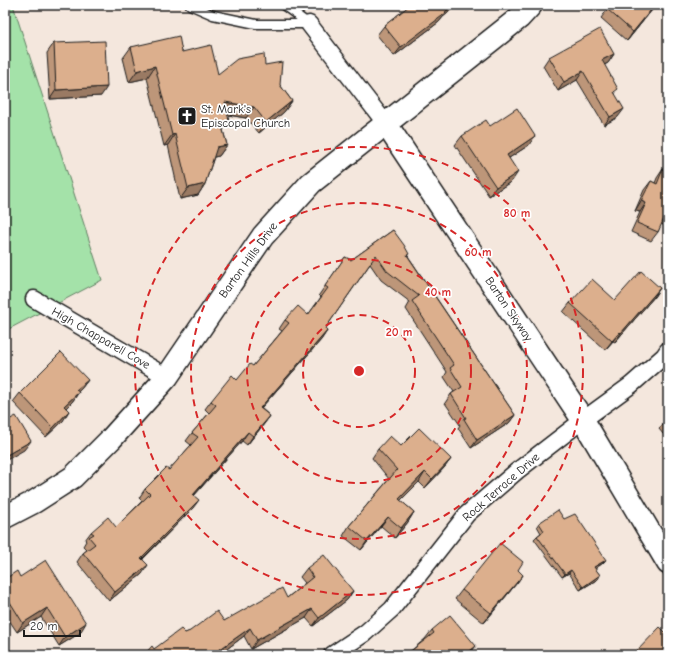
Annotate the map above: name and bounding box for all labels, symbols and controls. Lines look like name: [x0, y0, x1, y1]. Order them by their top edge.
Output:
place label: St. Mark's Episcopal Church: [201, 102, 290, 130]
church icon: St. Mark's Episcopal Church: [176, 105, 198, 127]
text: 80 m: [504, 206, 530, 220]
street label: Barton Hills Drive: [216, 219, 280, 301]
text: 60 m: [465, 245, 491, 259]
street label: Barton Skyway: [482, 274, 536, 344]
text: 40 m: [425, 285, 451, 299]
street label: High Chapparell Cove: [49, 304, 153, 372]
text: 20 m: [386, 325, 412, 339]
centre of rings: [352, 364, 366, 378]
street label: Rock Terrace Drive: [460, 450, 542, 524]
scale bar: [24, 612, 80, 638]
text: 20 m: [30, 619, 58, 633]

